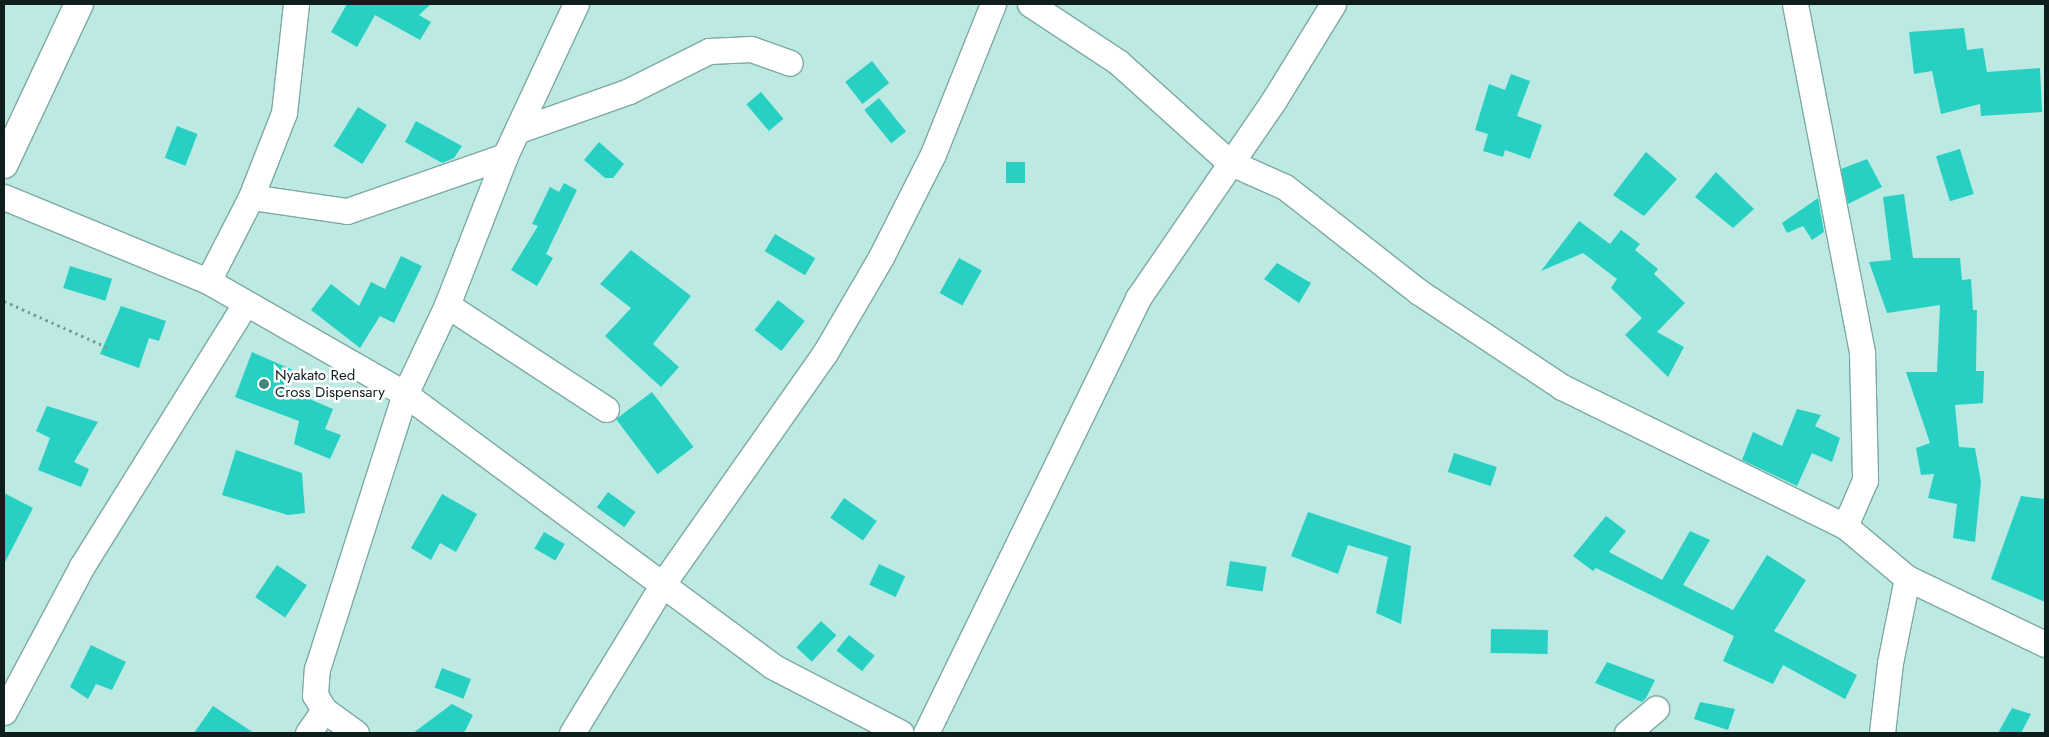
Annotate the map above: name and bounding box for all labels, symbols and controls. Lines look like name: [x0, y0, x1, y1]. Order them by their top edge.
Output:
place label: Nyakato Red Cross Dispensary: [275, 366, 385, 401]
marker: Nyakato Red Cross Dispensary: [257, 377, 271, 391]

